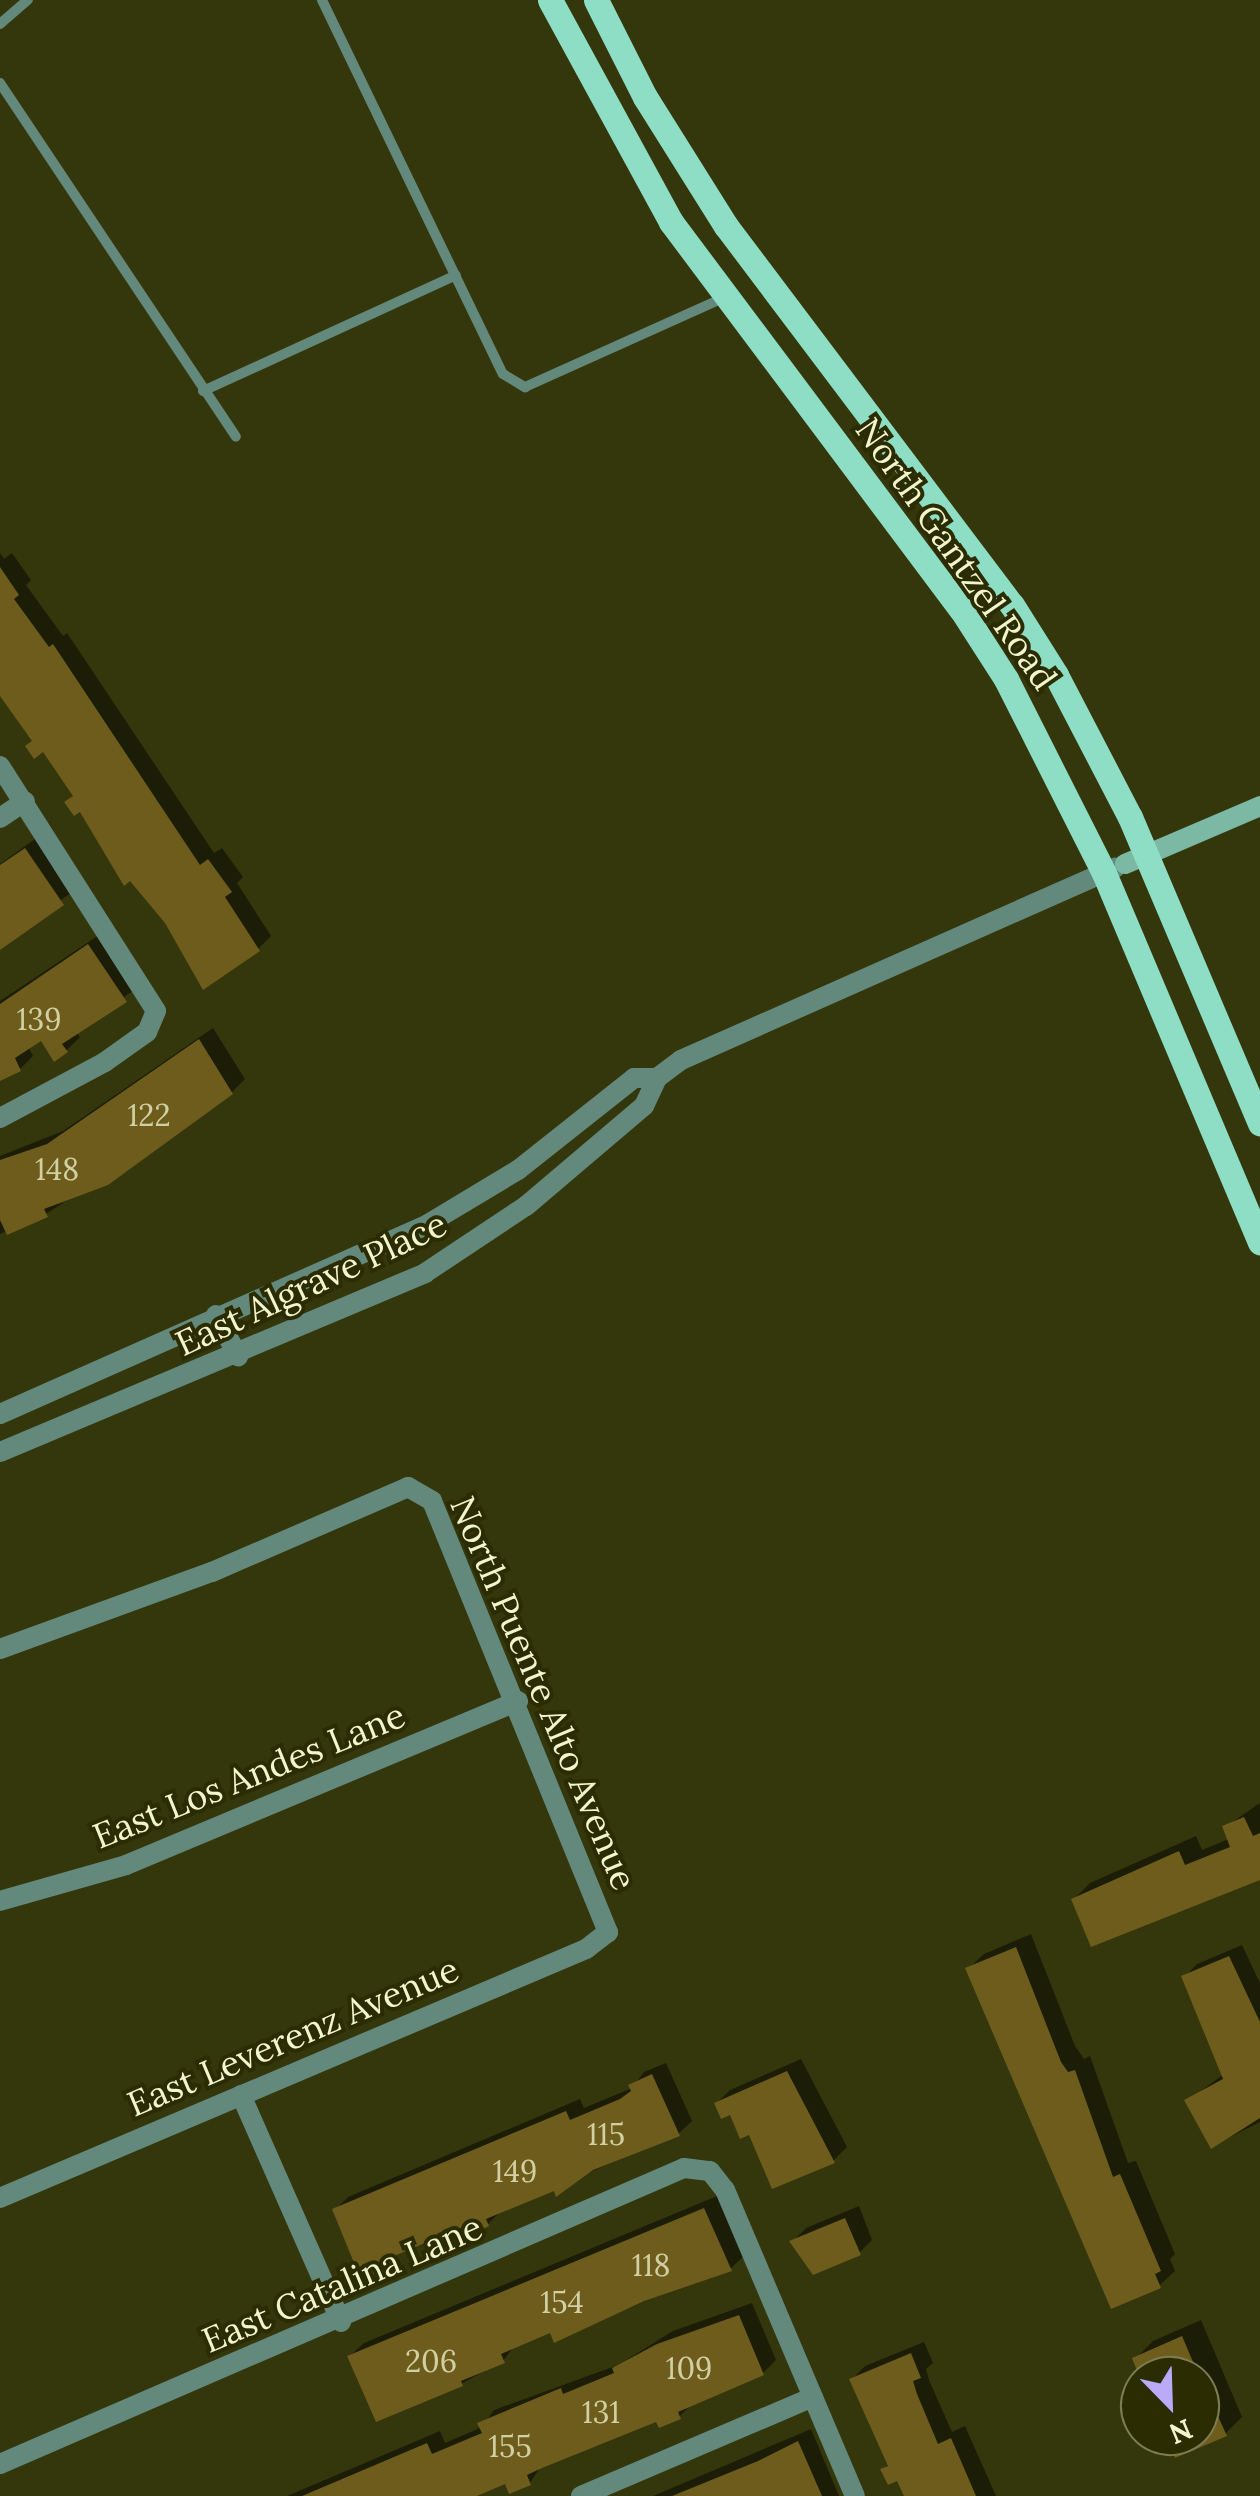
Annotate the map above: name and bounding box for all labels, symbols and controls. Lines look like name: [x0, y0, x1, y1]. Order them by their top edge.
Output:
street label: North Gantzel Road: [847, 410, 1065, 698]
house number: 139: [17, 1001, 61, 1037]
house number: 122: [127, 1097, 171, 1133]
house number: 148: [35, 1151, 79, 1187]
street label: East Algrave Place: [169, 1203, 453, 1365]
street label: North Puente Alto Avenue: [441, 1490, 645, 1896]
street label: East Los Andes Lane: [87, 1694, 411, 1858]
street label: East Leverenz Avenue: [121, 1948, 465, 2126]
house number: 115: [587, 2116, 625, 2152]
house number: 149: [493, 2153, 537, 2189]
street label: East Catalina Lane: [196, 2206, 488, 2362]
house number: 118: [632, 2247, 670, 2283]
house number: 154: [540, 2284, 584, 2320]
house number: 206: [405, 2343, 457, 2379]
house number: 109: [666, 2350, 712, 2386]
north arrow: [1120, 2356, 1220, 2456]
house number: 131: [582, 2394, 620, 2430]
text: N: [1164, 2411, 1198, 2453]
house number: 155: [488, 2428, 532, 2464]

